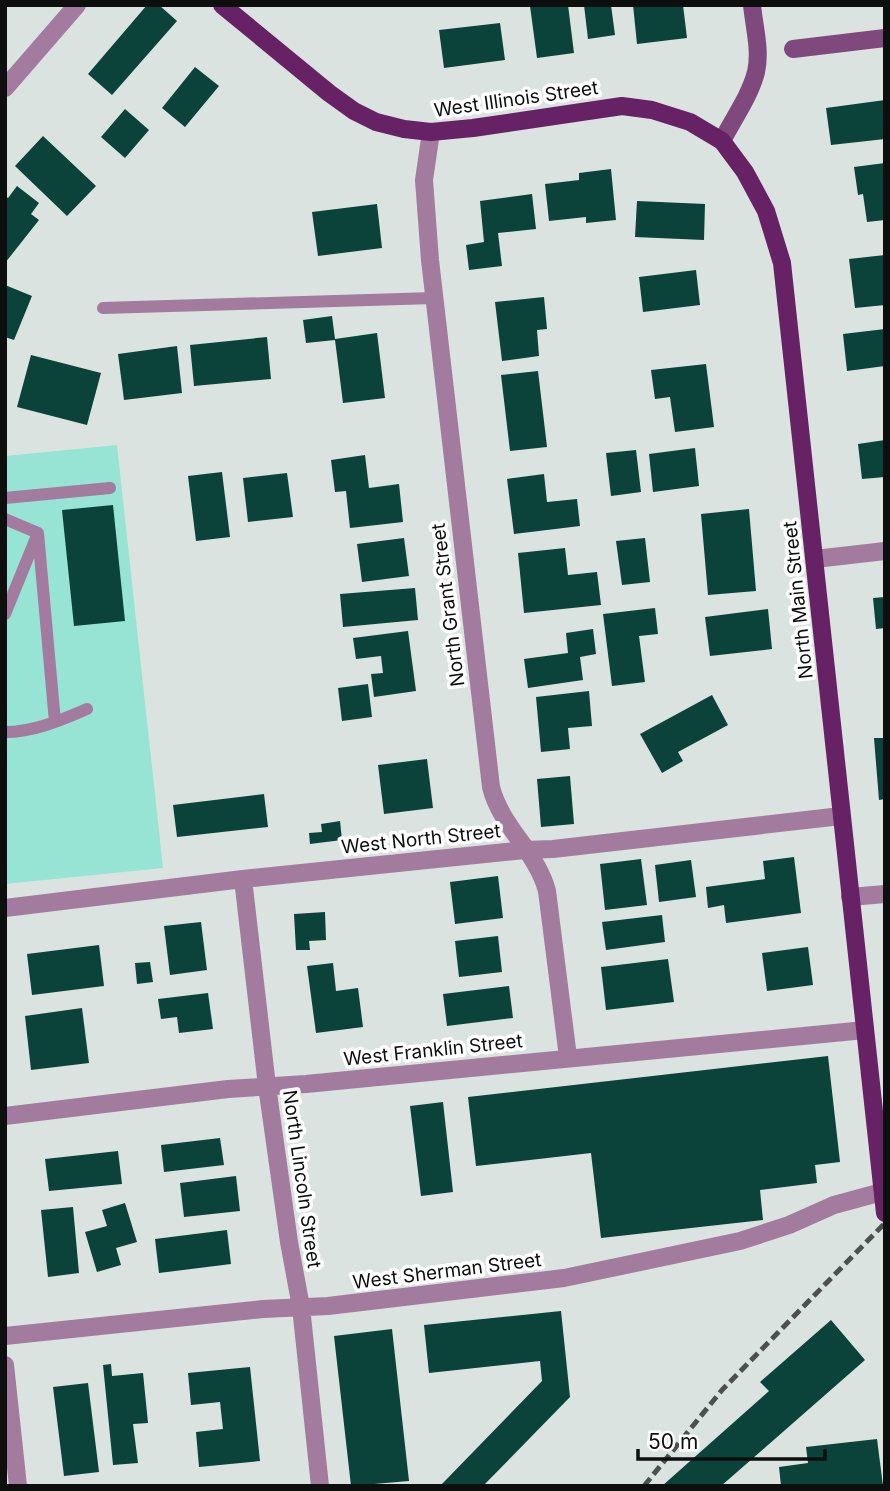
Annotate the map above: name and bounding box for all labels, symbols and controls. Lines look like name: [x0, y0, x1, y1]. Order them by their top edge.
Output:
street label: West Illinois Street: [432, 76, 600, 122]
street label: North Main Street: [778, 520, 818, 680]
street label: North Grant Street: [427, 522, 469, 688]
street label: West North Street: [340, 819, 502, 859]
street label: West Franklin Street: [342, 1029, 524, 1071]
street label: North Lincoln Street: [278, 1088, 326, 1270]
street label: West Sherman Street: [351, 1248, 543, 1294]
scale bar: [638, 1418, 825, 1462]
text: 50 m: [648, 1429, 698, 1454]

